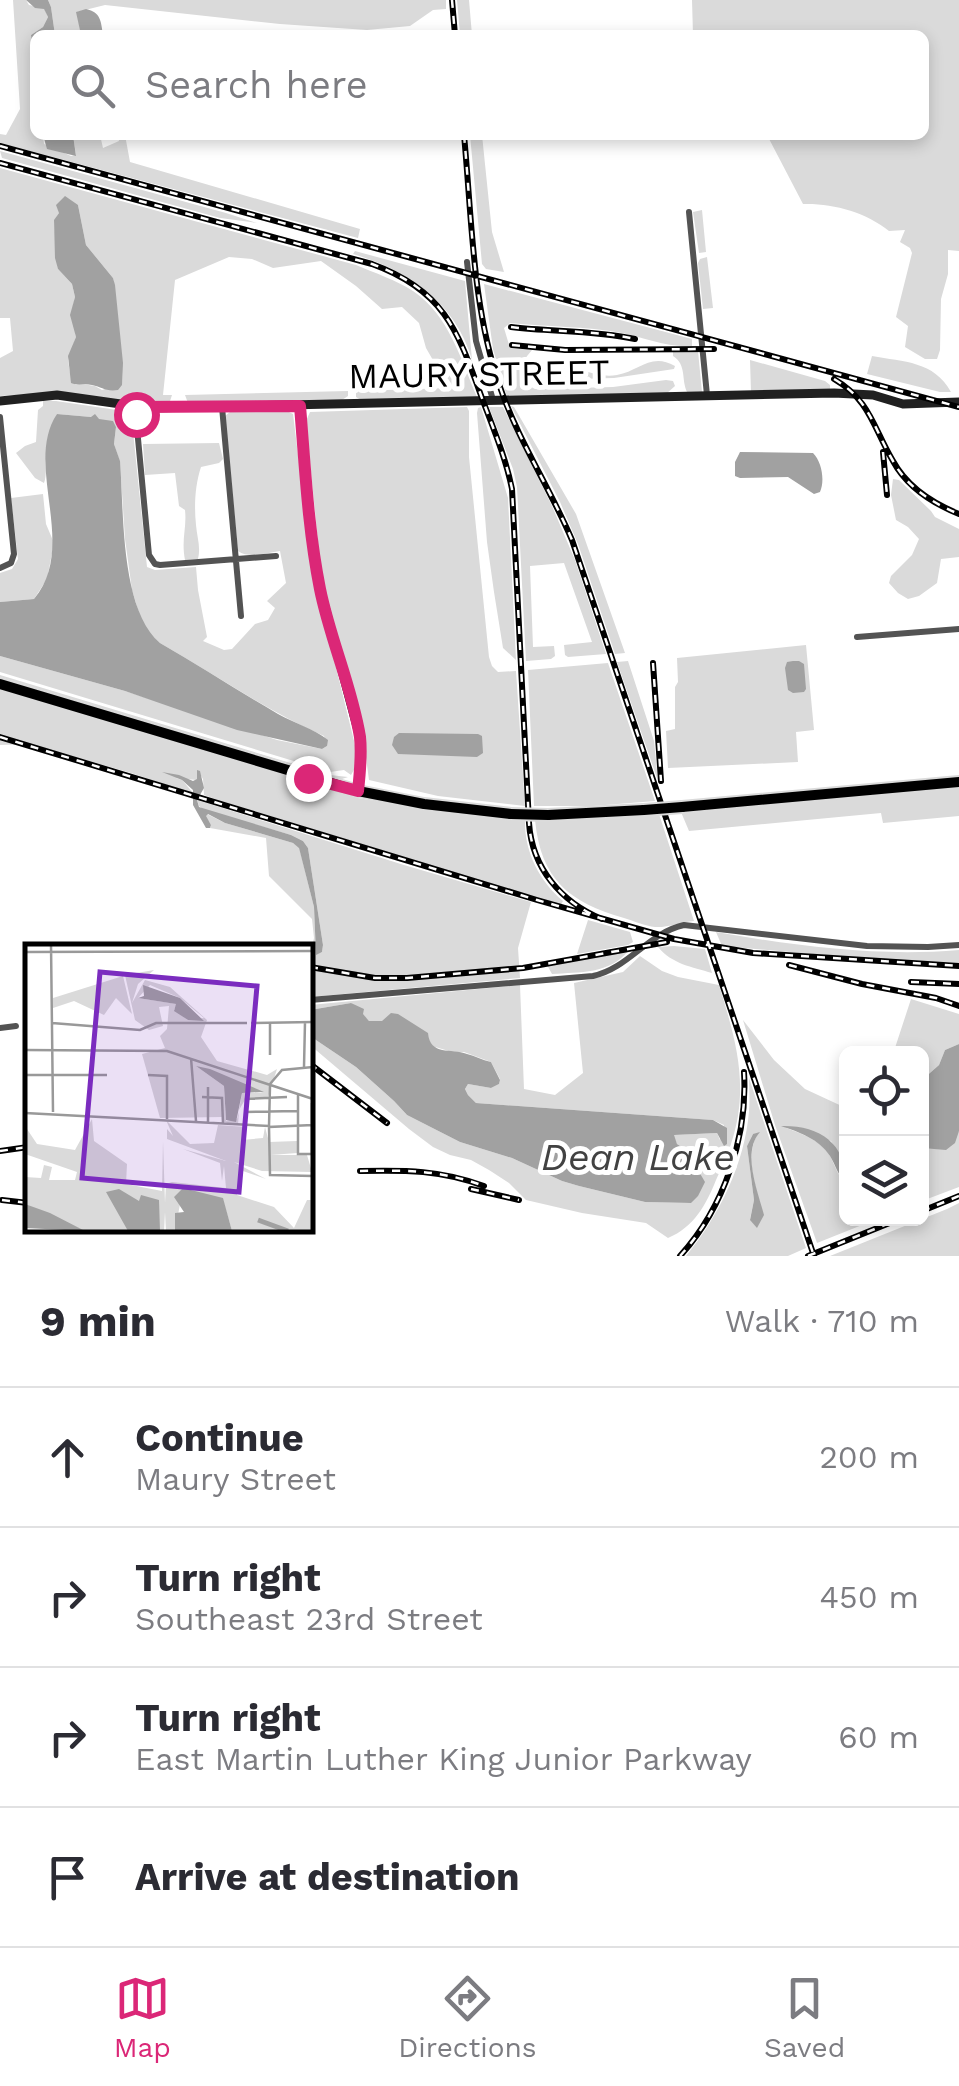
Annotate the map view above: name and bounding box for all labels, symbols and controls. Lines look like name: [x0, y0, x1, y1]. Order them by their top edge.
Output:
search box: [30, 30, 929, 140]
icon: search: [65, 58, 120, 113]
text: Search here: [145, 63, 368, 107]
street label: MAURY STREET: [348, 351, 610, 397]
route start: [114, 392, 160, 438]
route end: [286, 756, 332, 802]
inset map: [25, 944, 312, 1231]
map controls: [839, 1046, 929, 1226]
button: locate: [839, 1046, 929, 1136]
water label: Dean Lake: [541, 1135, 735, 1179]
button: layers: [839, 1136, 929, 1226]
text: 9 min: [40, 1297, 156, 1346]
text: Walk · 710 m: [725, 1302, 919, 1340]
text: Continue: [135, 1416, 304, 1460]
icon: ahead: [40, 1430, 95, 1485]
text: 200 m: [819, 1438, 919, 1476]
text: Maury Street: [135, 1460, 336, 1498]
text: Turn right: [135, 1556, 321, 1600]
icon: right: [40, 1570, 95, 1625]
text: 450 m: [820, 1578, 919, 1616]
text: Southeast 23rd Street: [135, 1600, 483, 1638]
text: Turn right: [135, 1696, 321, 1740]
icon: right: [40, 1710, 95, 1765]
text: 60 m: [838, 1718, 919, 1756]
text: East Martin Luther King Junior Parkway: [135, 1740, 752, 1778]
icon: arrive: [40, 1850, 95, 1905]
text: Arrive at destination: [135, 1855, 520, 1899]
tab: Map: [114, 1971, 171, 2064]
tab: Directions: [398, 1971, 537, 2064]
tab: Saved: [764, 1971, 845, 2064]

